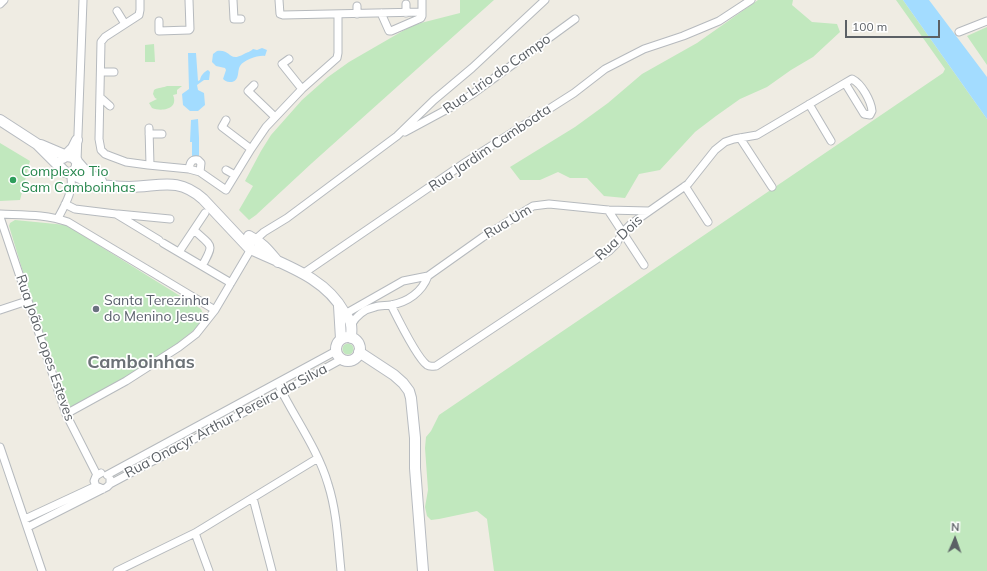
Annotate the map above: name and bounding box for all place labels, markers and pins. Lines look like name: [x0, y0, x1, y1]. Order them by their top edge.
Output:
place label: Complexo Tio Sam Camboinhas: [21, 164, 136, 196]
marker: Complexo Tio Sam Camboinhas: [8, 175, 18, 185]
place label: Santa Terezinha do Menino Jesus: [104, 293, 209, 326]
marker: Santa Terezinha do Menino Jesus: [91, 304, 101, 314]

